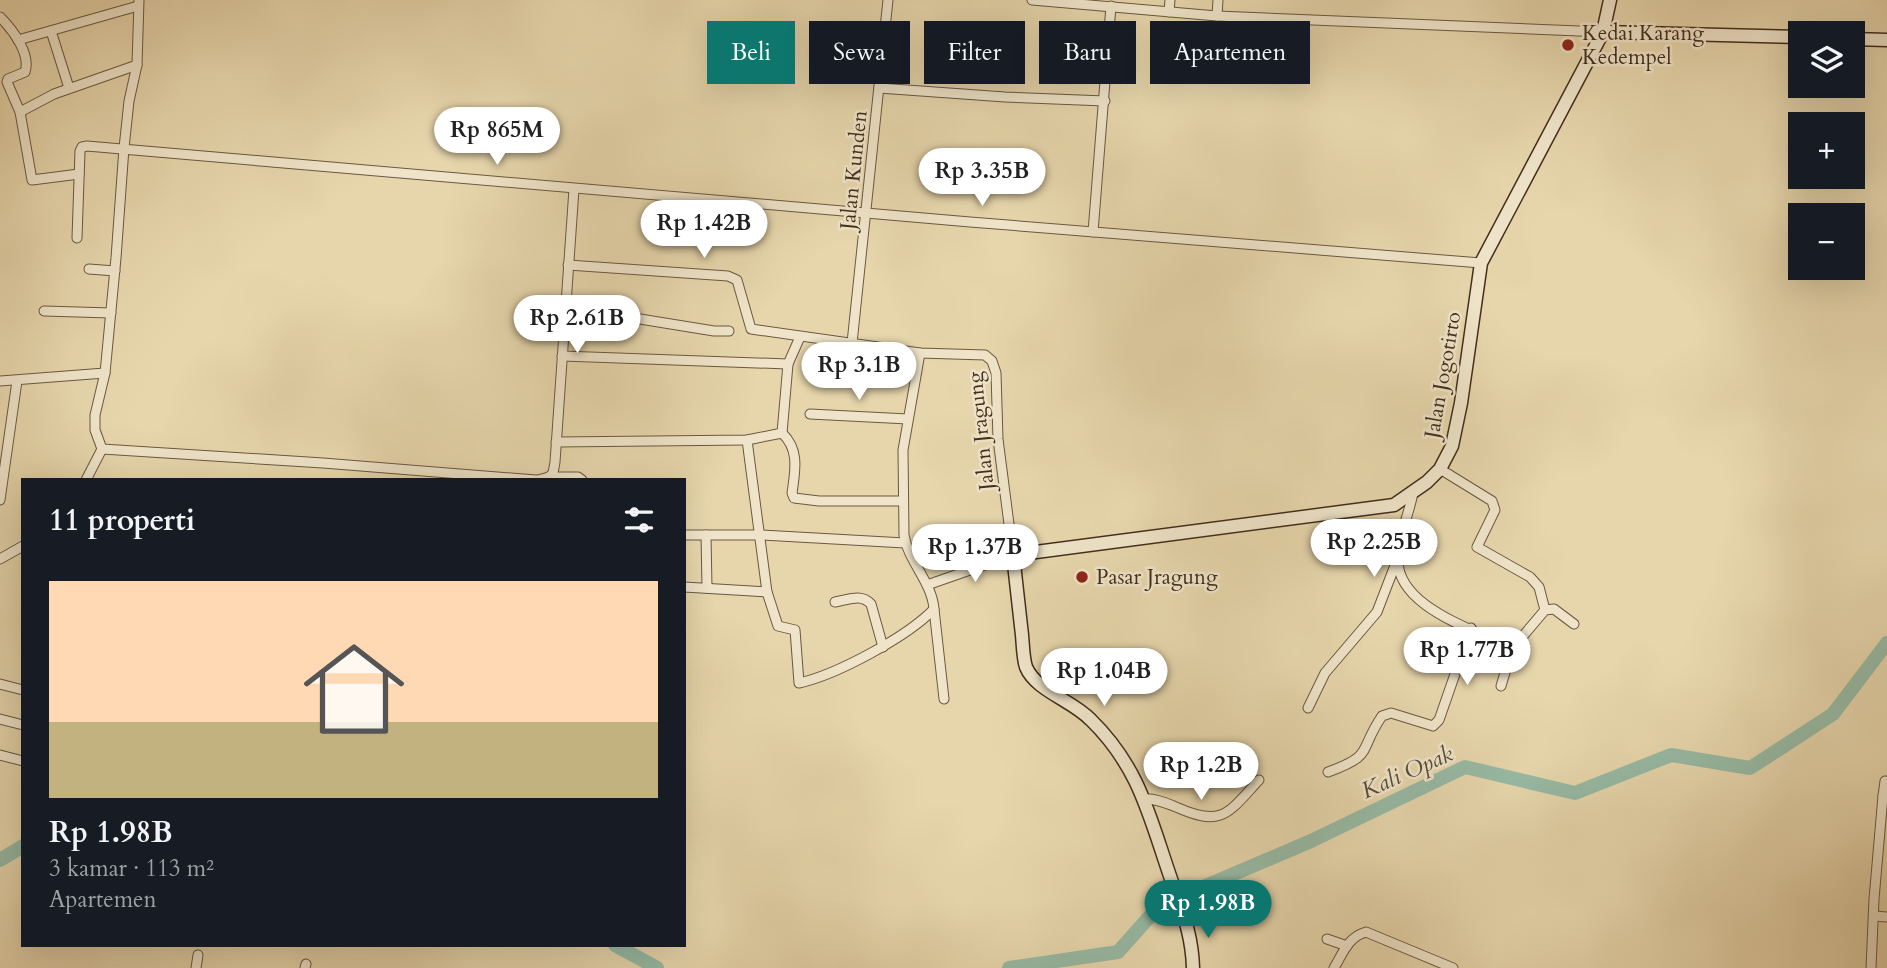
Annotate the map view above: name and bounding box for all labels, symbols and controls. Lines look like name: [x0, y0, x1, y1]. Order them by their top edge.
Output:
place label: Kedai Karang Kedempel: [1582, 19, 1704, 72]
chip: Beli: [707, 21, 795, 84]
chip: Sewa: [809, 21, 910, 84]
chip: Filter: [924, 21, 1025, 84]
chip: Baru: [1039, 21, 1136, 84]
chip: Apartemen: [1150, 21, 1310, 84]
map controls: [1788, 21, 1865, 280]
button: layers: [1788, 21, 1865, 98]
marker: Kedai Karang Kedempel: [1560, 37, 1576, 53]
pin: Rp 865M: [432, 108, 562, 167]
street label: Jalan Kunden: [833, 109, 875, 234]
button: +: [1788, 112, 1865, 189]
text: Rp 865M: [450, 114, 544, 145]
pin: Rp 3.35B: [910, 148, 1054, 208]
text: Rp 3.35B: [935, 155, 1029, 186]
pin: Rp 1.42B: [632, 201, 776, 260]
button: −: [1788, 203, 1865, 280]
text: Rp 1.42B: [657, 207, 751, 238]
pin: Rp 2.61B: [505, 296, 649, 355]
text: Rp 2.61B: [530, 302, 624, 333]
street label: Jalan Jogotirto: [1417, 309, 1468, 443]
pin: Rp 3.1B: [794, 342, 924, 402]
text: Rp 3.1B: [817, 349, 901, 380]
street label: Jalan Jragung: [960, 370, 1002, 495]
text: 11 properti: [49, 500, 195, 541]
icon: filters: [620, 501, 658, 539]
pin: Rp 2.25B: [1302, 520, 1446, 579]
pin: Rp 1.37B: [903, 524, 1047, 584]
text: Rp 2.25B: [1327, 526, 1421, 557]
text: Rp 1.37B: [928, 531, 1022, 562]
place label: Pasar Jragung: [1096, 563, 1218, 592]
marker: Pasar Jragung: [1074, 569, 1090, 585]
icon: home: [291, 626, 417, 752]
pin: Rp 1.77B: [1395, 628, 1539, 687]
text: Rp 1.77B: [1420, 634, 1514, 665]
pin: Rp 1.04B: [1032, 648, 1176, 708]
text: Rp 1.04B: [1057, 655, 1151, 686]
water label: Kali Opak: [1356, 738, 1458, 806]
pin: Rp 1.2B: [1136, 742, 1266, 802]
text: Rp 1.2B: [1159, 749, 1243, 780]
text: Rp 1.98B: [49, 812, 173, 853]
text: 3 kamar · 113 m²: [49, 853, 214, 884]
pin: Rp 1.98B: [1136, 880, 1280, 940]
text: Apartemen: [49, 884, 157, 915]
text: Rp 1.98B: [1161, 887, 1255, 918]

